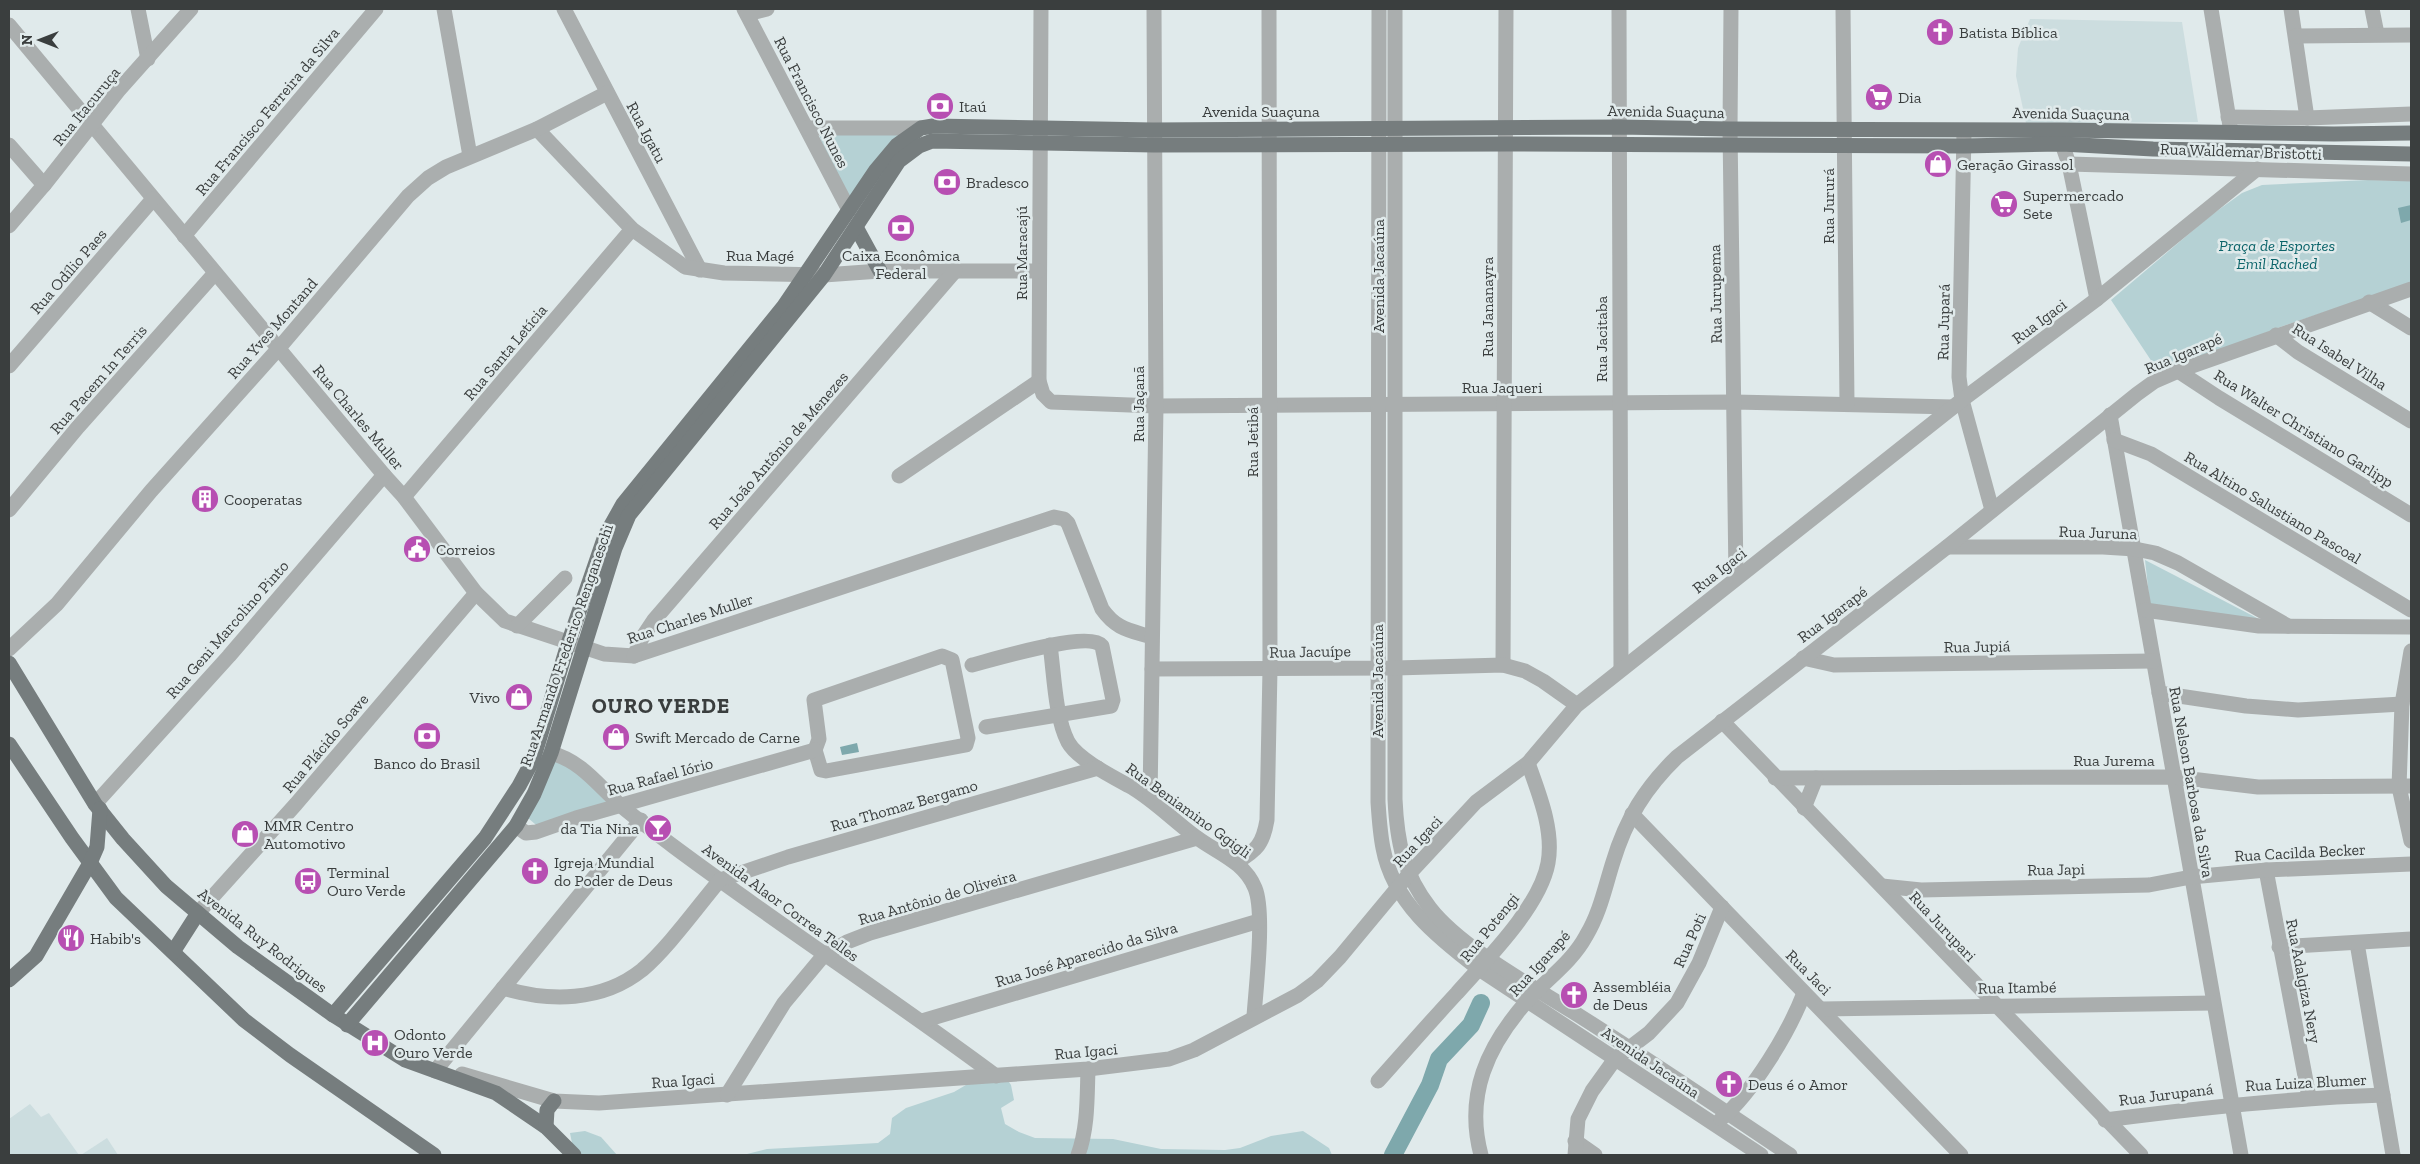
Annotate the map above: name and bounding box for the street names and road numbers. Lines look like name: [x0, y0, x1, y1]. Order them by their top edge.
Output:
street label: Rua Francisco Ferreira da Silva: [191, 23, 343, 199]
street label: Rua Francisco Nunes: [770, 33, 853, 171]
street label: Rua Itacuruça: [49, 63, 124, 150]
street label: Rua Igatu: [623, 98, 671, 166]
street label: Avenida Suaçuna: [1607, 101, 1725, 122]
street label: Avenida Suaçuna: [1202, 102, 1320, 121]
street label: Avenida Suaçuna: [2012, 103, 2130, 124]
street label: Rua Waldemar Bristotti: [2160, 139, 2323, 164]
street label: Rua Jururá: [1819, 168, 1838, 244]
street label: Rua Maracajú: [1012, 206, 1031, 300]
street label: Avenida Jacaúna: [1369, 219, 1388, 333]
street label: Rua Odílio Paes: [26, 225, 111, 318]
street label: Rua Jurupema: [1705, 244, 1726, 344]
street label: Rua Magé: [726, 246, 794, 265]
street label: Rua Jananayra: [1478, 256, 1497, 357]
street label: Rua Yves Montand: [223, 274, 321, 383]
street label: Rua Jupará: [1933, 283, 1954, 361]
street label: Rua Igaci: [2008, 294, 2071, 348]
street label: Rua Jacitaba: [1592, 296, 1611, 382]
street label: Rua Santa Letícia: [460, 300, 551, 404]
street label: Rua Isabel Vilha: [2289, 319, 2391, 394]
street label: Rua Pacem In Terris: [46, 321, 151, 438]
street label: Rua Igarapé: [2142, 329, 2225, 378]
street label: Rua Charles Muller: [309, 361, 408, 474]
street label: Rua Jaçanã: [1129, 365, 1148, 442]
street label: Rua Walter Christiano Garlipp: [2211, 365, 2397, 492]
street label: Rua João Antônio de Menezes: [705, 367, 852, 533]
street label: Rua Jaqueri: [1462, 378, 1543, 397]
street label: Rua Jetibá: [1243, 406, 1262, 478]
street label: Rua Altino Salustiano Pascoal: [2181, 447, 2365, 568]
street label: Rua Armando Frederico Renganeschi: [516, 521, 617, 769]
street label: Rua Juruna: [2058, 522, 2138, 543]
street label: Rua Igaci: [1688, 543, 1751, 597]
street label: Rua Geni Marcolino Pinto: [162, 556, 293, 702]
street label: Rua Igarapé: [1794, 582, 1871, 647]
street label: Rua Charles Muller: [625, 589, 756, 648]
street label: Avenida Jacaúna: [1368, 624, 1387, 738]
street label: Rua Jupiá: [1943, 636, 2011, 657]
street label: Rua Jacuípe: [1269, 641, 1351, 662]
street label: Rua Nelson Barbosa da Silva: [2165, 685, 2218, 879]
street label: Rua Plácido Soave: [278, 690, 372, 797]
street label: Rua Jurema: [2073, 751, 2155, 770]
street label: Rua Rafael Iório: [605, 753, 715, 800]
street label: Rua Beniamino Ggigli: [1122, 759, 1255, 862]
street label: Rua Thomaz Bergamo: [828, 775, 980, 836]
street label: Rua Igaci: [1389, 811, 1446, 871]
street label: Avenida Alaor Correa Telles: [699, 839, 863, 966]
street label: Rua Cacilda Becker: [2234, 840, 2366, 865]
street label: Rua Japi: [2027, 859, 2086, 880]
street label: Rua Antônio de Oliveira: [856, 866, 1018, 929]
street label: Avenida Ruy Rodrigues: [194, 884, 331, 997]
street label: Rua Jurupari: [1905, 887, 1980, 966]
street label: Rua Potengi: [1456, 889, 1523, 966]
street label: Rua Poti: [1669, 910, 1710, 970]
street label: Rua Adalgiza Nery: [2282, 917, 2325, 1046]
street label: Rua José Aparecido da Silva: [993, 918, 1180, 991]
street label: Rua Igarapé: [1505, 926, 1574, 1000]
street label: Rua Jaci: [1782, 946, 1836, 999]
street label: Rua Itambé: [1978, 977, 2056, 998]
street label: Avenida Jacaúna: [1598, 1023, 1704, 1102]
street label: Rua Igaci: [1054, 1039, 1119, 1064]
street label: Rua Igaci: [651, 1069, 716, 1092]
street label: Rua Luiza Blumer: [2245, 1070, 2368, 1095]
street label: Rua Jurupaná: [2118, 1079, 2215, 1110]

